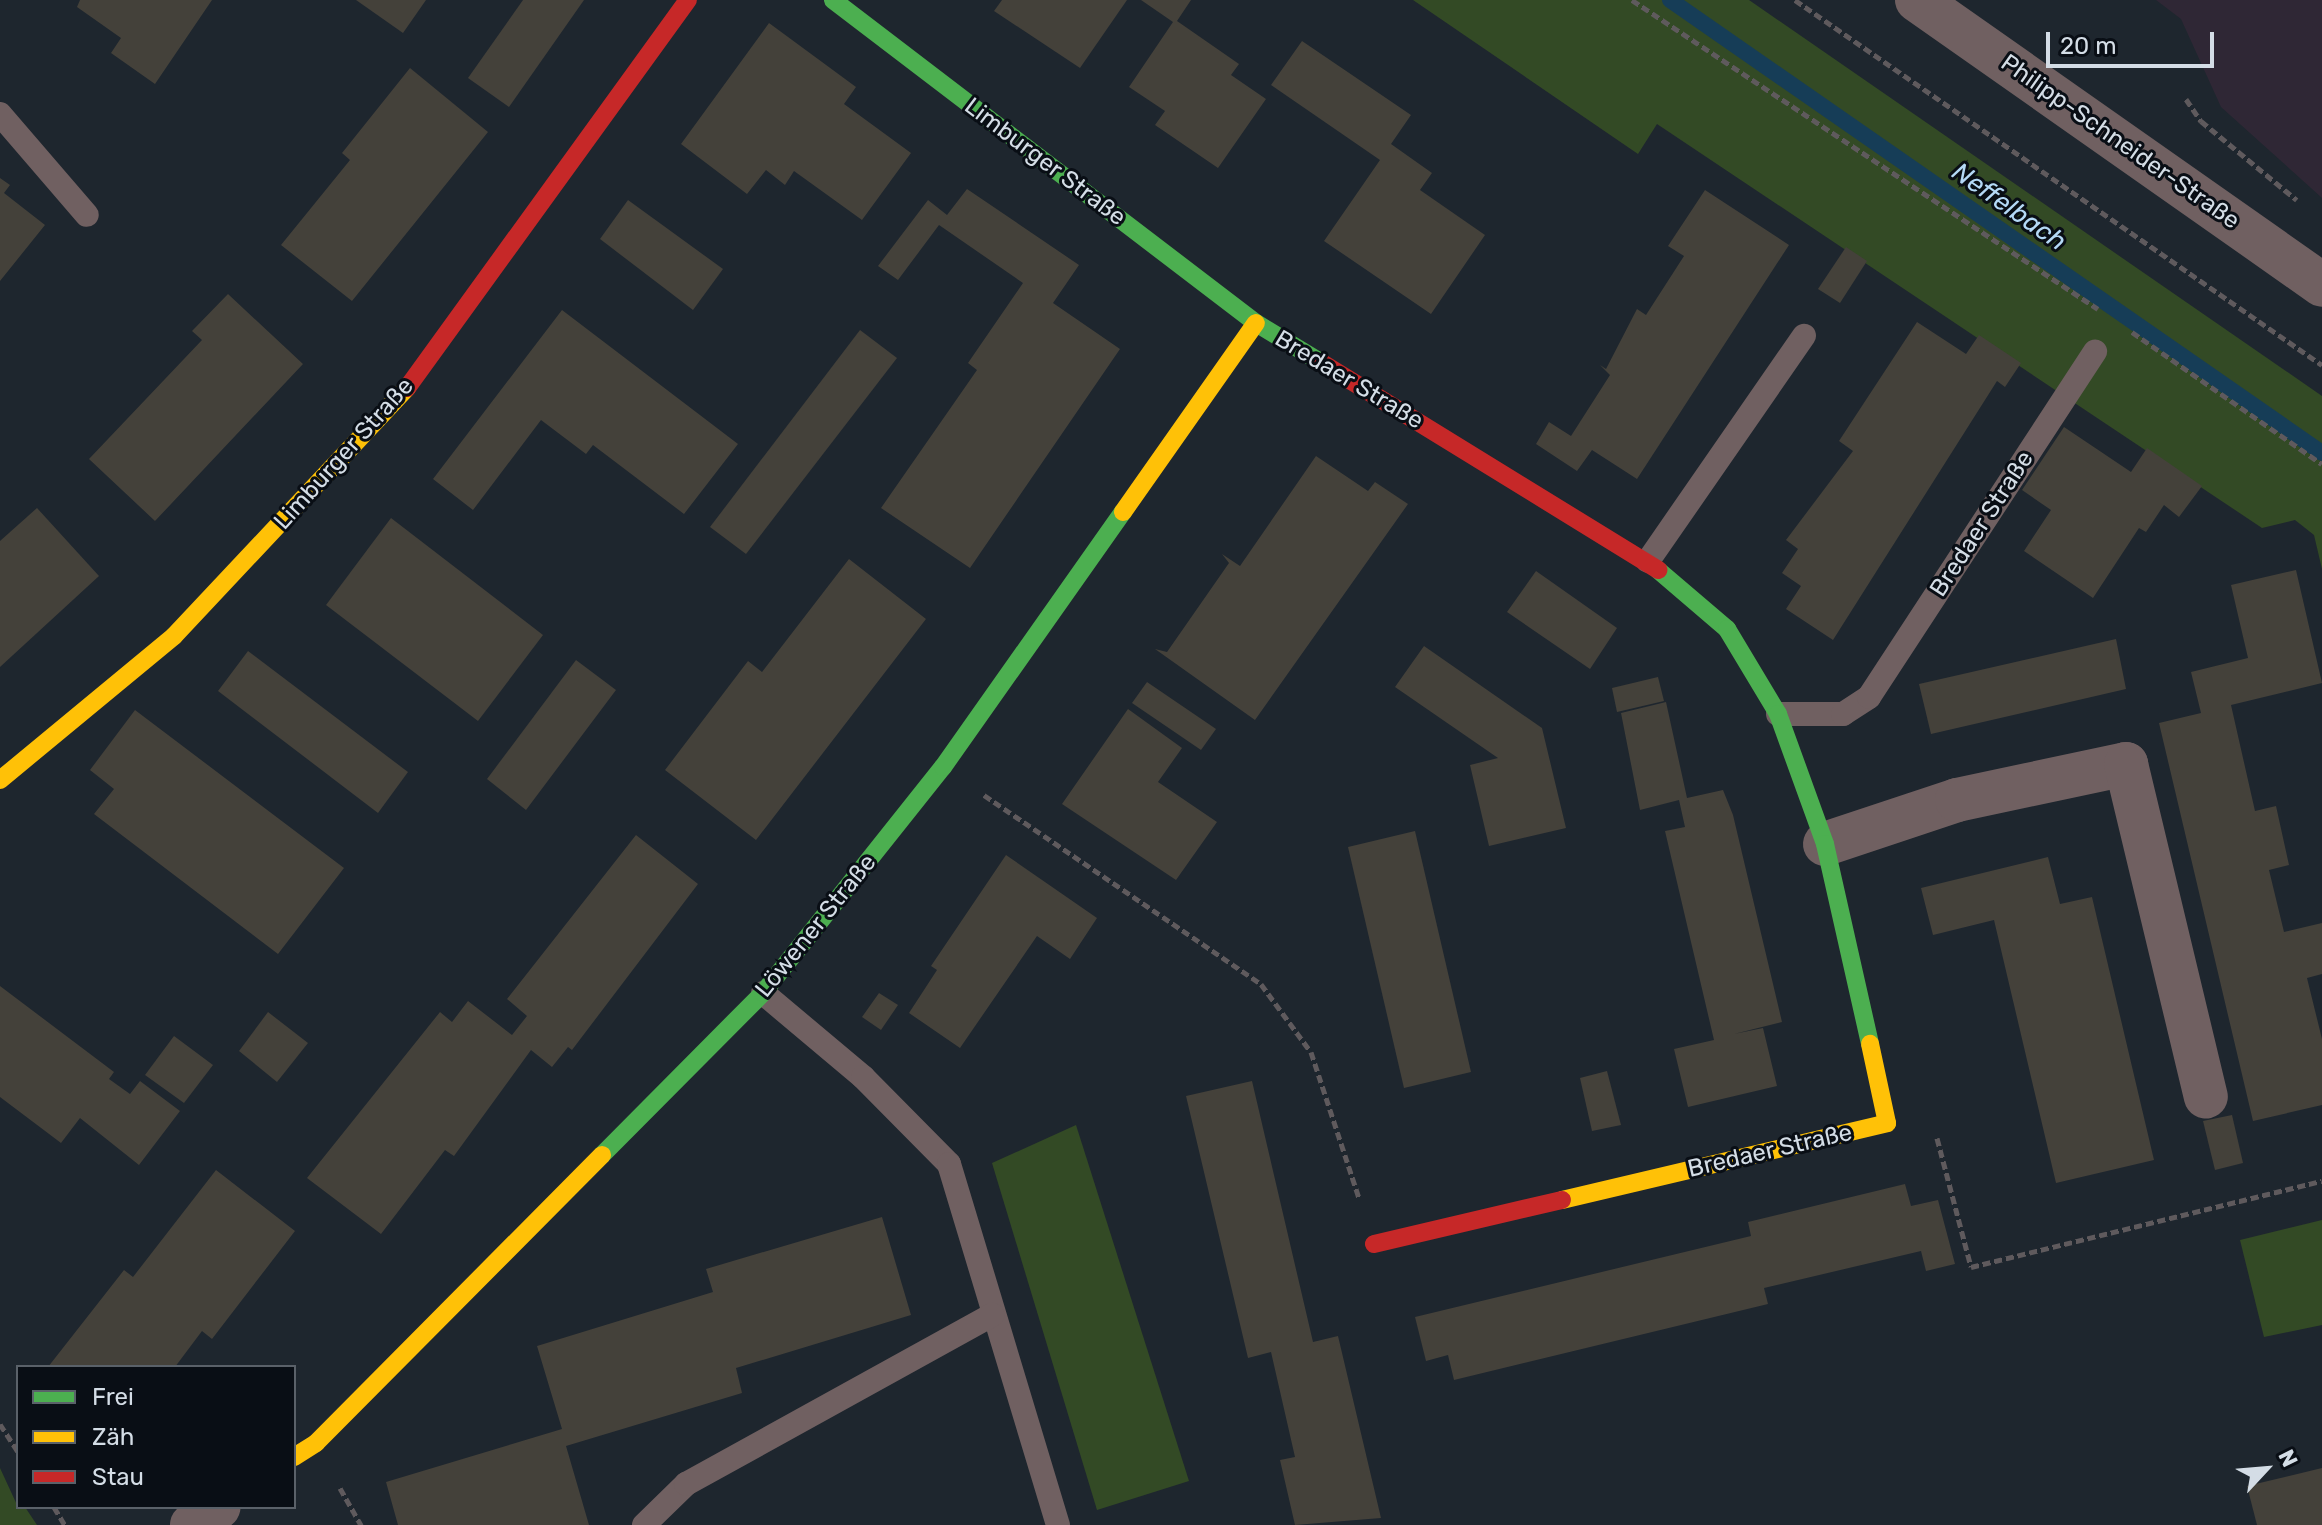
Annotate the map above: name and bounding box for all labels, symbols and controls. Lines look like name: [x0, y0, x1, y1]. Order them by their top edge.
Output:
scale bar: [2050, 16, 2218, 66]
text: 20 m: [2060, 32, 2117, 60]
street label: Philipp-Schneider-Straße: [1995, 48, 2245, 236]
street label: Limburger Straße: [958, 92, 1132, 232]
water label: Neffelbach: [1946, 156, 2072, 258]
street label: Bredaer Straße: [1269, 324, 1429, 436]
street label: Limburger Straße: [268, 372, 420, 536]
street label: Bredaer Straße: [1924, 446, 2040, 602]
street label: Löwener Straße: [749, 849, 883, 1003]
street label: Bredaer Straße: [1685, 1118, 1855, 1184]
legend: [16, 1365, 296, 1509]
text: Frei: [92, 1383, 134, 1411]
text: Zäh: [92, 1423, 134, 1451]
north arrow: [2226, 1429, 2306, 1509]
text: N: [2272, 1445, 2304, 1471]
text: Stau: [92, 1463, 144, 1491]

